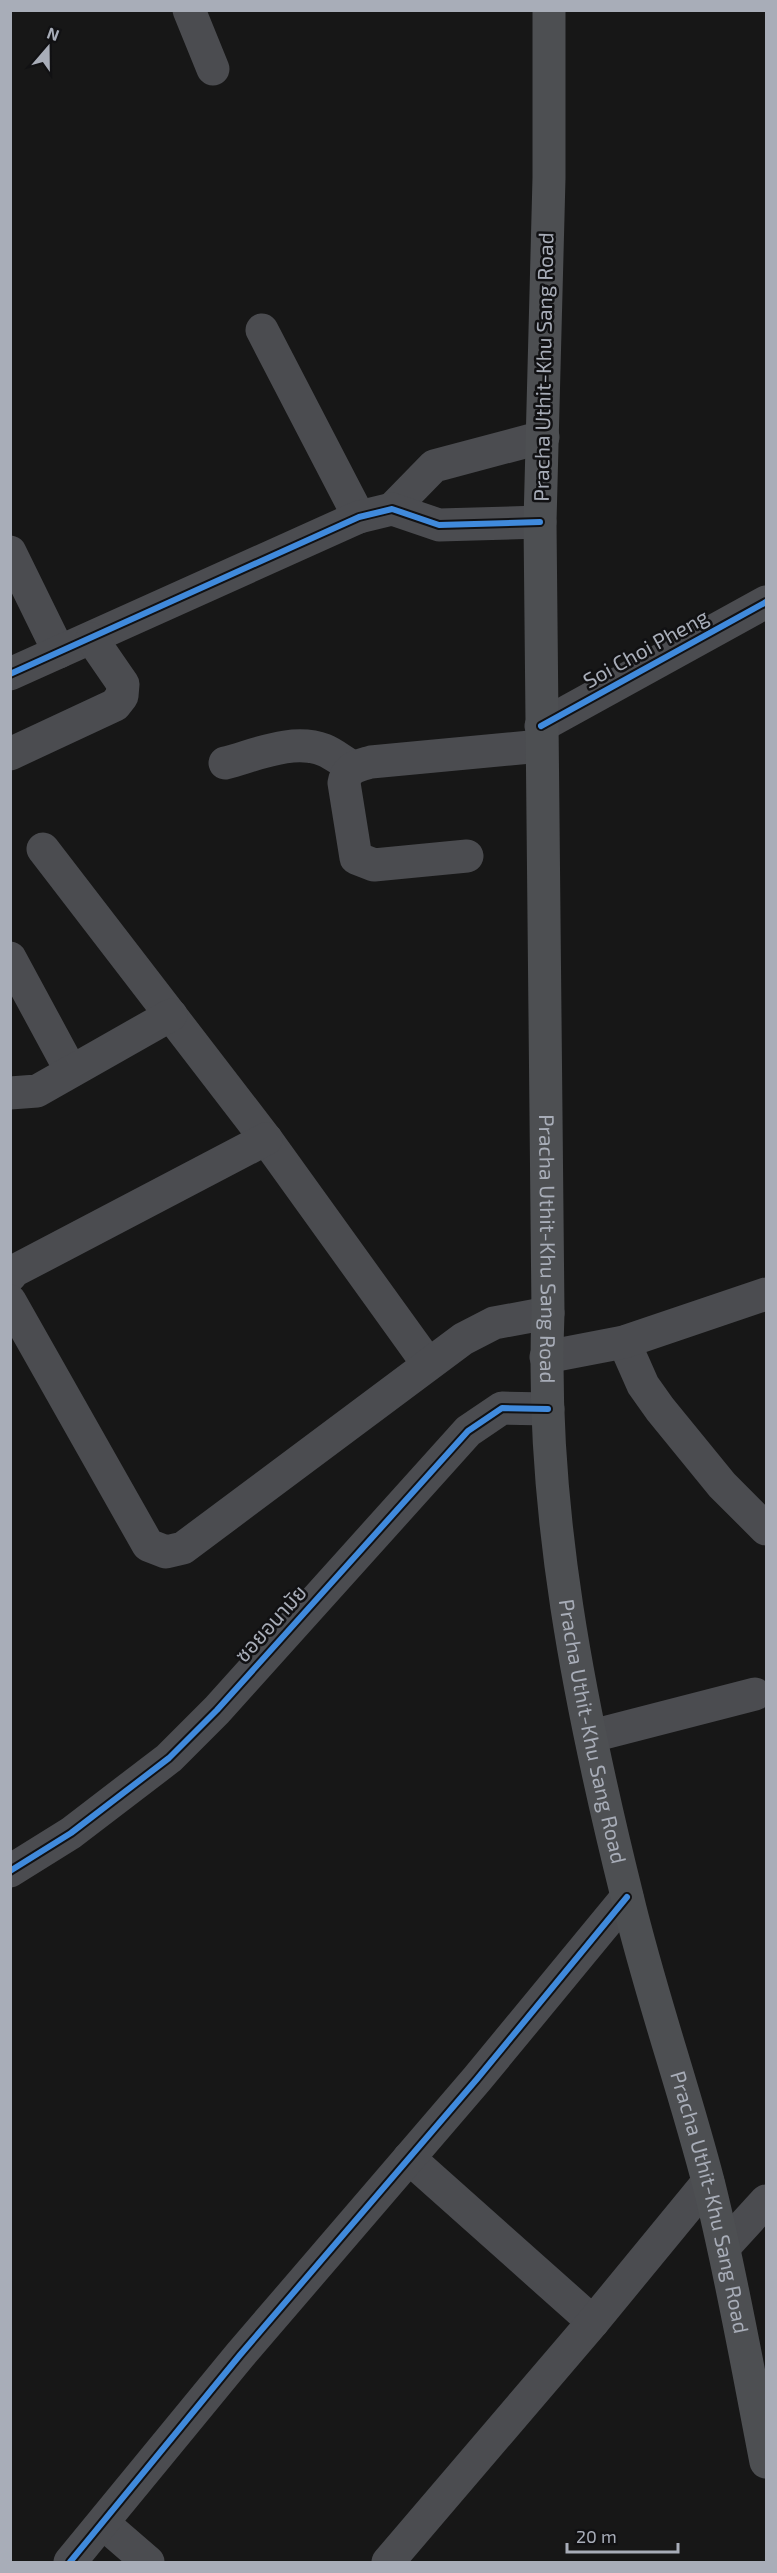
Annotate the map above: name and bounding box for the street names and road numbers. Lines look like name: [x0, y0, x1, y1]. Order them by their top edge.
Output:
street label: Pracha Uthit-Khu Sang Road: [528, 232, 557, 502]
street label: Soi Choi Pheng: [578, 603, 713, 692]
street label: Pracha Uthit-Khu Sang Road: [535, 1114, 562, 1384]
street label: ซอยอนามัย: [229, 1579, 311, 1667]
street label: Pracha Uthit-Khu Sang Road: [555, 1597, 633, 1866]
street label: Pracha Uthit-Khu Sang Road: [666, 2068, 755, 2335]

